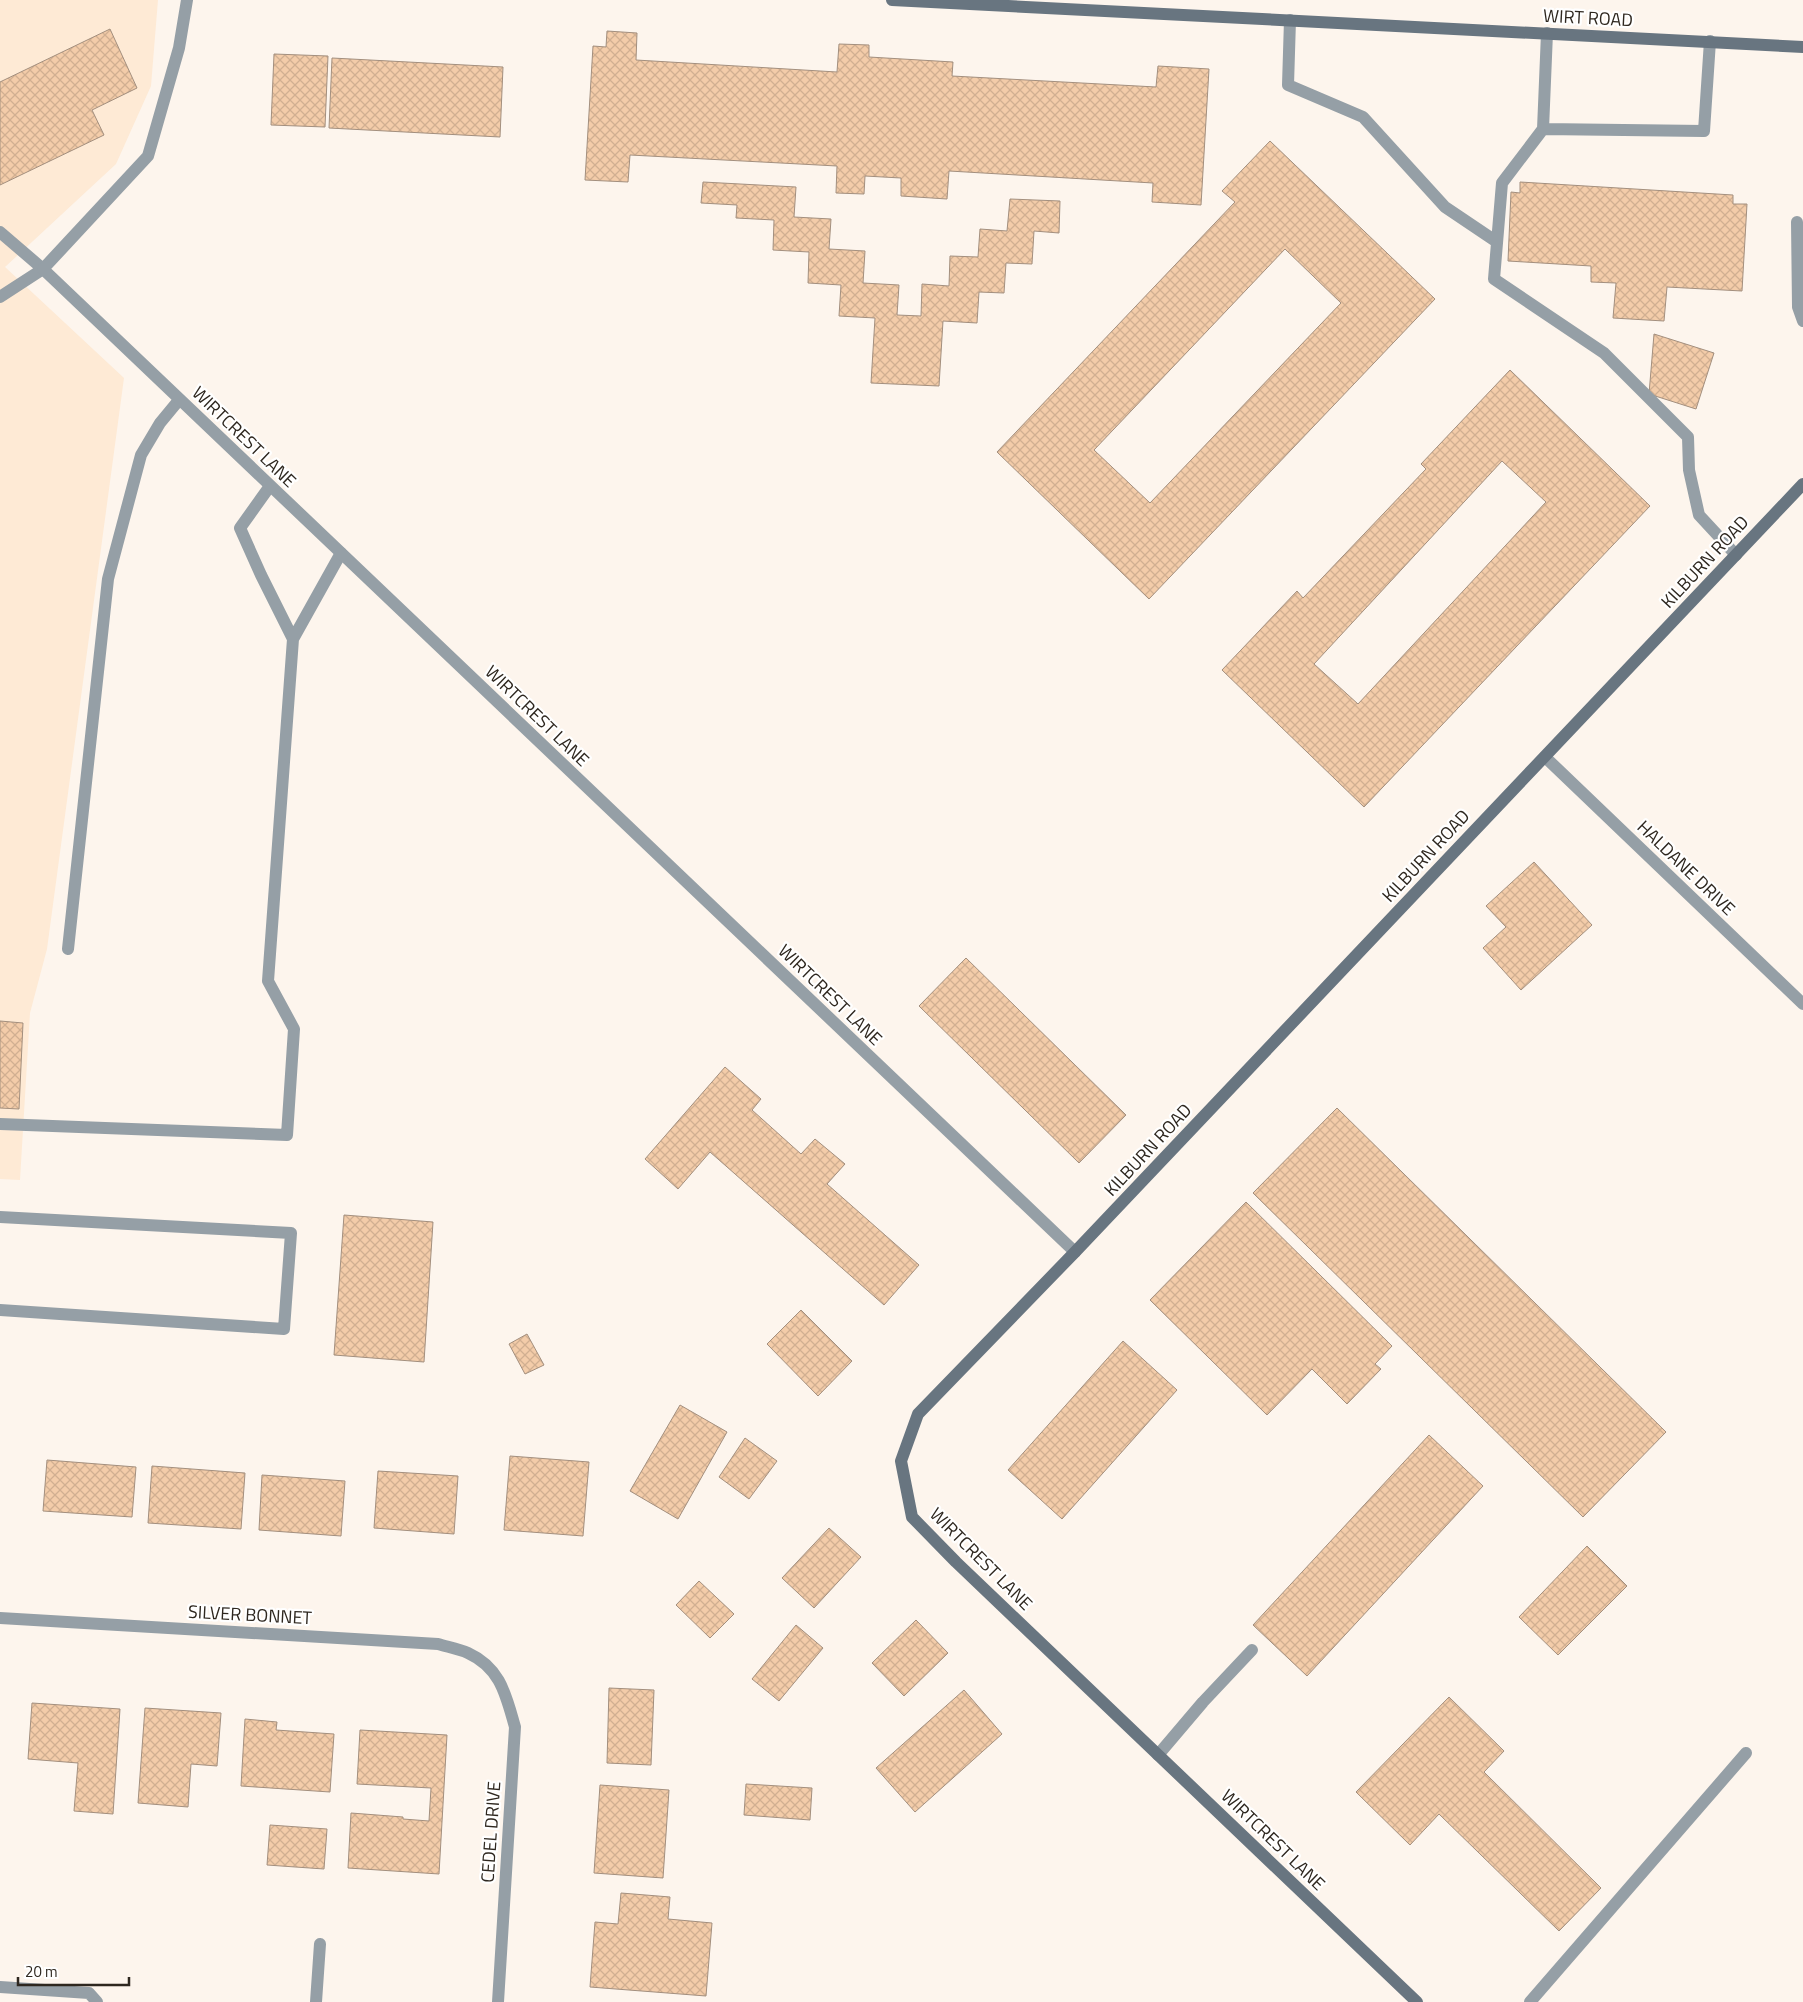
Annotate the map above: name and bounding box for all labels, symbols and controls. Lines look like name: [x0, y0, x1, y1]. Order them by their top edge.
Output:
street label: WIRT ROAD: [1542, 2, 1634, 33]
street label: WIRTCREST LANE: [186, 380, 303, 494]
street label: KILBURN ROAD: [1654, 509, 1755, 614]
street label: WIRTCREST LANE: [479, 659, 596, 773]
street label: KILBURN ROAD: [1375, 803, 1476, 908]
street label: HALDANE DRIVE: [1631, 814, 1742, 922]
street label: WIRTCREST LANE: [772, 938, 889, 1052]
street label: KILBURN ROAD: [1097, 1097, 1198, 1202]
street label: WIRTCREST LANE: [924, 1501, 1039, 1616]
street label: SILVER BONNET: [187, 1598, 313, 1631]
street label: CEDEL DRIVE: [473, 1780, 508, 1884]
street label: WIRTCREST LANE: [1215, 1783, 1332, 1897]
scale bar: [18, 1954, 129, 1986]
text: 20 m: [25, 1960, 58, 1983]

